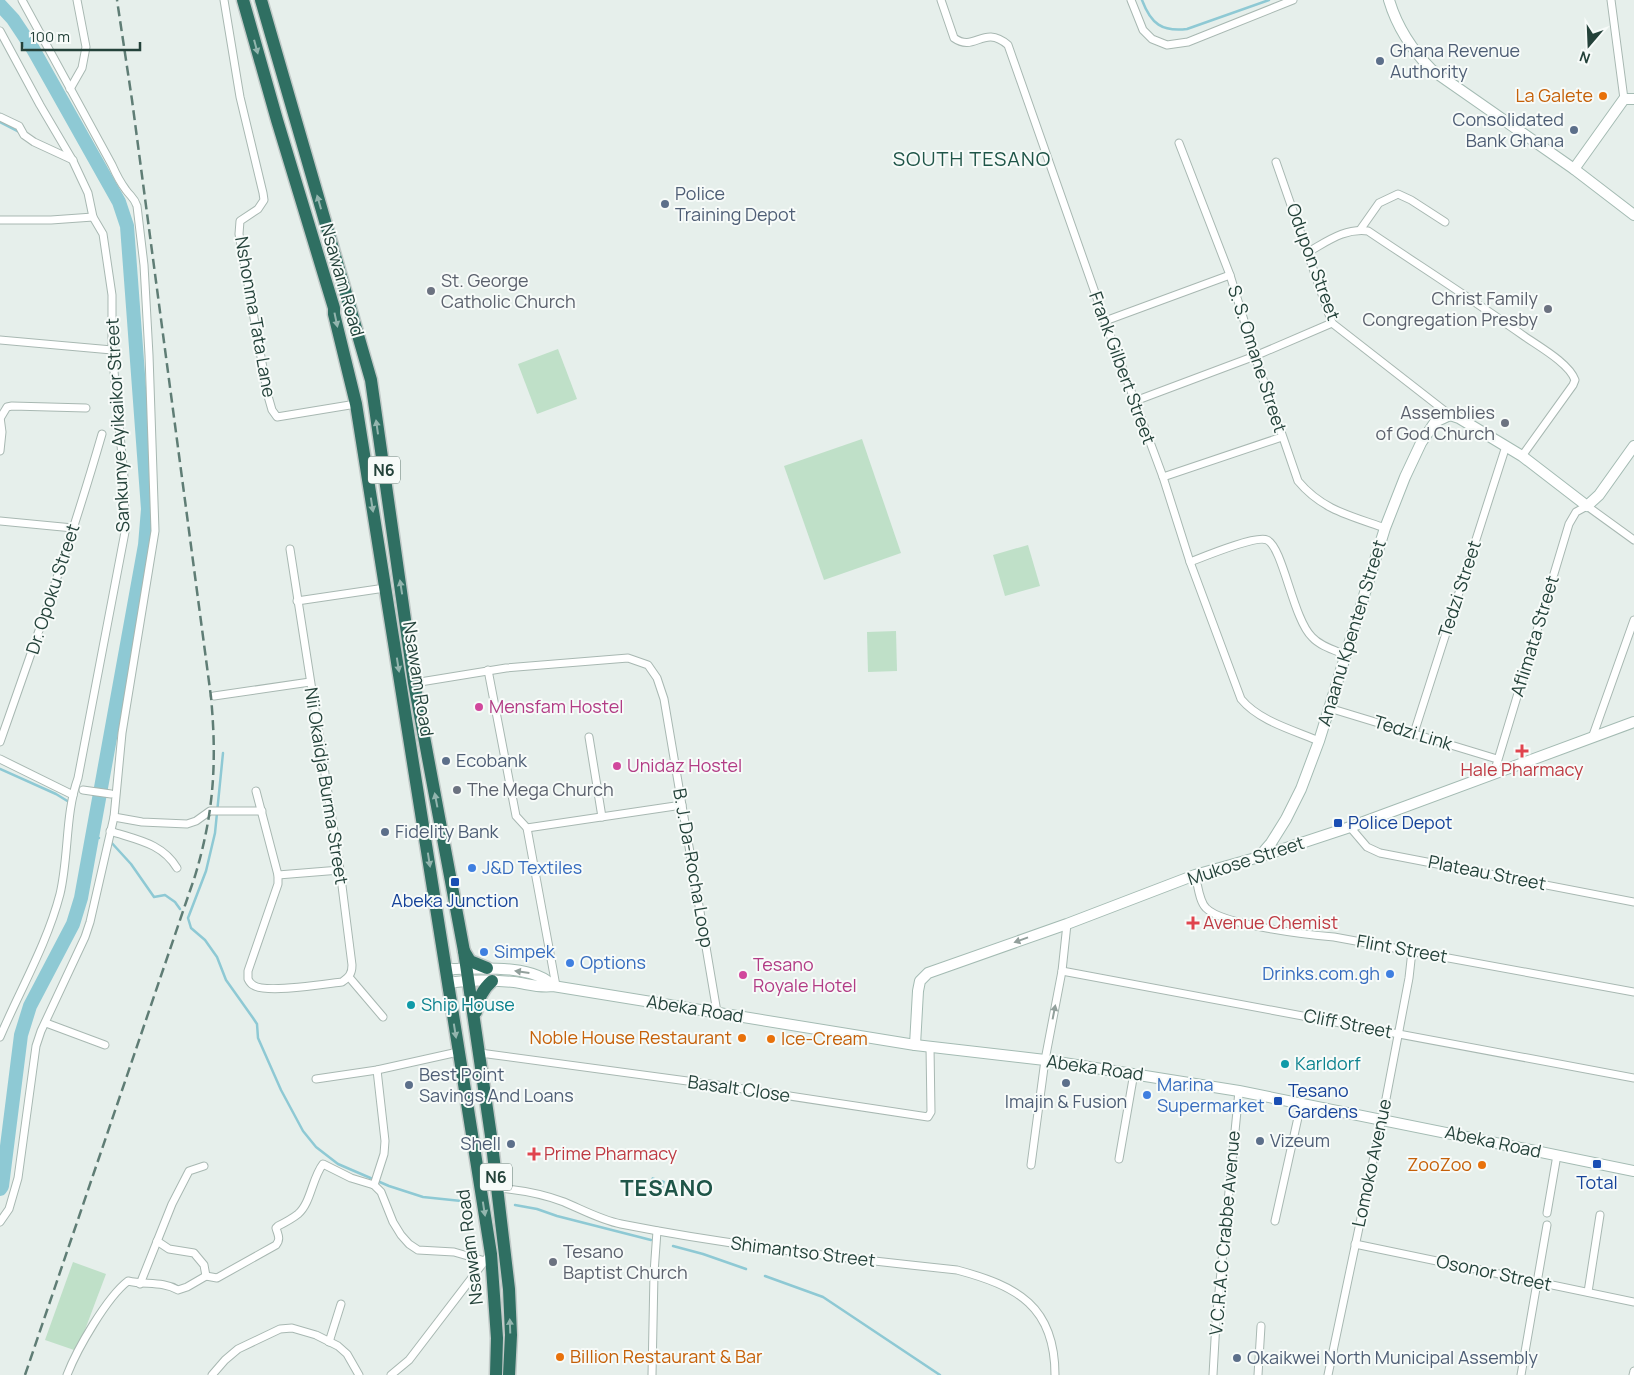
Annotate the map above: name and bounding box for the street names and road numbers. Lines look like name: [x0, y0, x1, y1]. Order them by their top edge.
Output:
street label: Odupon Street: [1282, 200, 1346, 323]
street label: Nsawam Road: [315, 221, 371, 339]
street label: Nshonma Tata Lane: [230, 234, 282, 399]
street label: S. S. Omane Street: [1223, 282, 1293, 435]
street label: Frank Gilbert Street: [1084, 288, 1162, 447]
street label: Sankunye Ayikaikor Street: [99, 317, 135, 533]
road number: N6: [368, 456, 400, 484]
street label: Dr. Opoku Street: [20, 520, 84, 657]
street label: Anaanu Kpenten Street: [1311, 537, 1391, 729]
street label: Tedzi Street: [1432, 537, 1486, 640]
street label: Aflimata Street: [1504, 572, 1564, 699]
street label: Nsawam Road: [398, 620, 440, 738]
street label: Nii Okaidja Burma Street: [300, 686, 354, 886]
street label: Tedzi Link: [1371, 709, 1456, 756]
street label: B. J. Da-Rocha Loop: [668, 786, 720, 949]
street label: Mukose Street: [1184, 830, 1307, 890]
street label: Plateau Street: [1426, 849, 1548, 895]
street label: Flint Street: [1355, 928, 1449, 968]
street label: Abeka Road: [645, 989, 745, 1028]
street label: Cliff Street: [1302, 1003, 1395, 1043]
street label: Abeka Road: [1045, 1048, 1145, 1086]
street label: Basalt Close: [686, 1069, 792, 1107]
street label: Lomoko Avenue: [1346, 1097, 1396, 1229]
street label: Abeka Road: [1443, 1119, 1544, 1163]
street label: V.C.R.A.C Crabbe Avenue: [1203, 1130, 1245, 1336]
road number: N6: [480, 1164, 512, 1190]
street label: Nsawam Road: [450, 1188, 488, 1306]
street label: Shimantso Street: [729, 1230, 877, 1272]
street label: Osonor Street: [1434, 1248, 1554, 1296]

